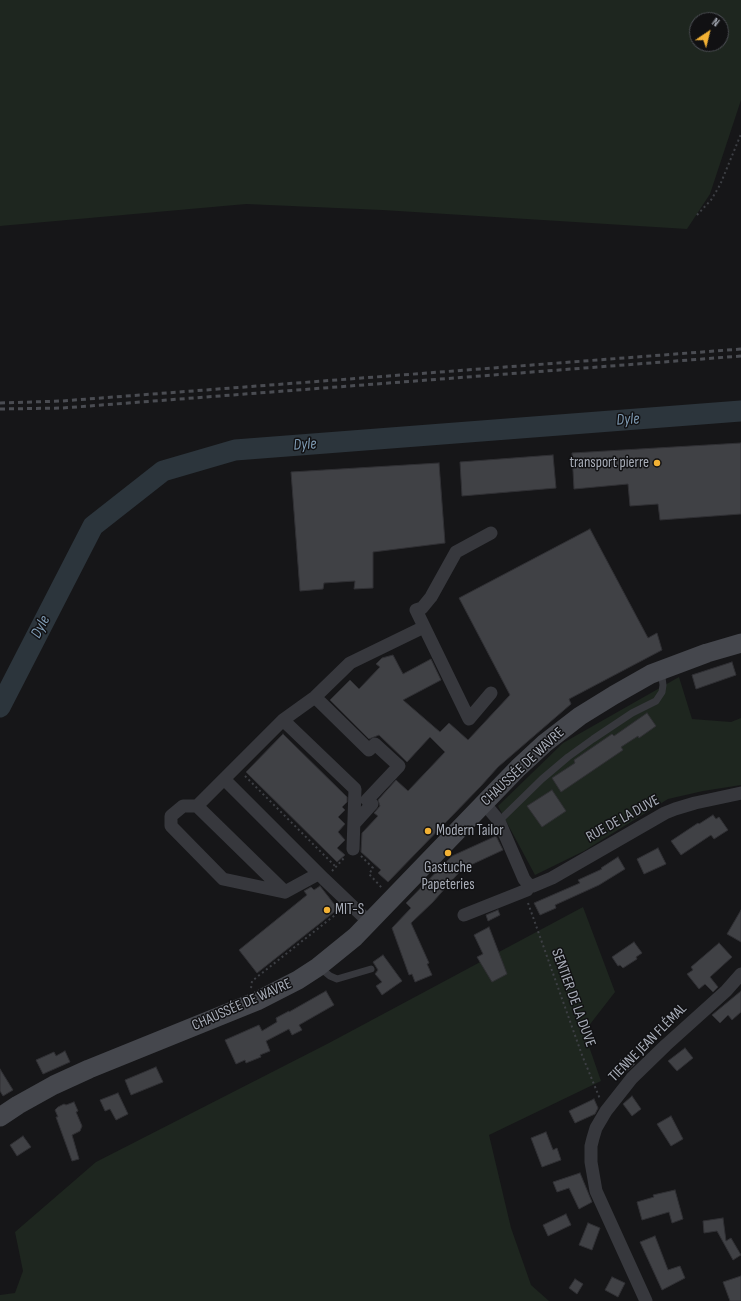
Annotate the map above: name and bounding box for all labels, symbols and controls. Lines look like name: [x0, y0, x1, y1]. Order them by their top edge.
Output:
north arrow: [689, 12, 729, 52]
text: N: [709, 16, 722, 30]
water label: Dyle: [616, 410, 640, 430]
water label: Dyle: [293, 435, 317, 455]
place label: transport pierre: [569, 454, 649, 472]
marker: transport pierre: [652, 458, 662, 468]
water label: Dyle: [27, 612, 55, 642]
street label: CHAUSSÉE DE WAVRE: [478, 724, 568, 810]
street label: RUE DE LA DUVE: [583, 791, 663, 847]
place label: Modern Tailor: [436, 822, 504, 840]
marker: Modern Tailor: [423, 826, 433, 836]
marker: Gastuche Papeteries: [443, 848, 453, 858]
place label: Gastuche Papeteries: [421, 859, 475, 894]
place label: MIT-S: [335, 901, 364, 919]
marker: MIT-S: [322, 905, 332, 915]
street label: SENTIER DE LA DUVE: [547, 947, 599, 1049]
street label: CHAUSSÉE DE WAVRE: [189, 975, 295, 1035]
street label: TIENNE JEAN FLÉMAL: [605, 1000, 691, 1086]

